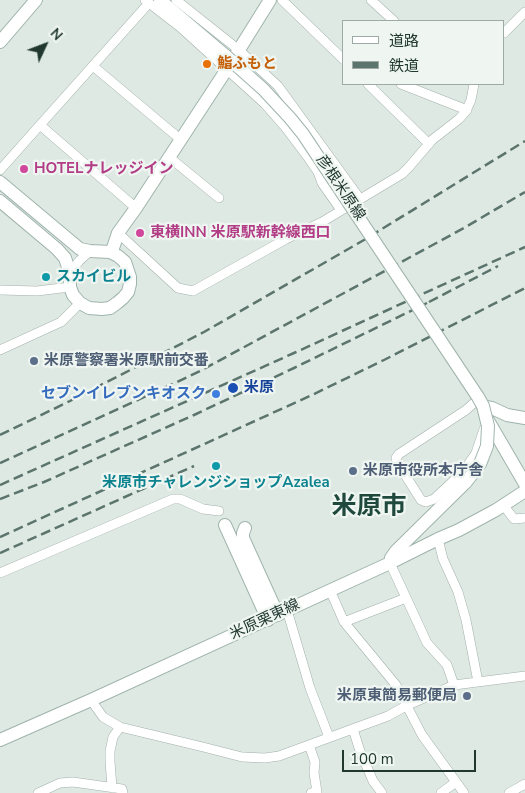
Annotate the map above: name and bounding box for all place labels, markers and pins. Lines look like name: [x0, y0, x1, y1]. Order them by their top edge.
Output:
place label: 鮨ふもと: [217, 55, 277, 73]
marker: 鮨ふもと: [201, 58, 213, 70]
place label: HOTELナレッジイン: [34, 160, 173, 178]
marker: HOTELナレッジイン: [18, 163, 30, 175]
place label: 東横INN 米原駅新幹線西口: [150, 224, 331, 242]
marker: 東横INN 米原駅新幹線西口: [134, 227, 146, 239]
place label: スカイビル: [56, 268, 131, 286]
marker: スカイビル: [40, 271, 52, 283]
place label: 米原警察署米原駅前交番: [44, 352, 209, 370]
marker: 米原警察署米原駅前交番: [28, 355, 40, 367]
place label: 米原: [244, 379, 274, 397]
marker: 米原: [226, 381, 240, 395]
place label: セブンイレブンキオスク: [41, 385, 206, 403]
marker: セブンイレブンキオスク: [210, 388, 222, 400]
marker: 米原市チャレンジショップAzalea: [210, 460, 222, 472]
place label: 米原市役所本庁舎: [363, 462, 483, 480]
marker: 米原市役所本庁舎: [347, 465, 359, 477]
place label: 米原市チャレンジショップAzalea: [102, 474, 330, 492]
place label: 米原東簡易郵便局: [337, 687, 457, 705]
marker: 米原東簡易郵便局: [461, 690, 473, 702]

